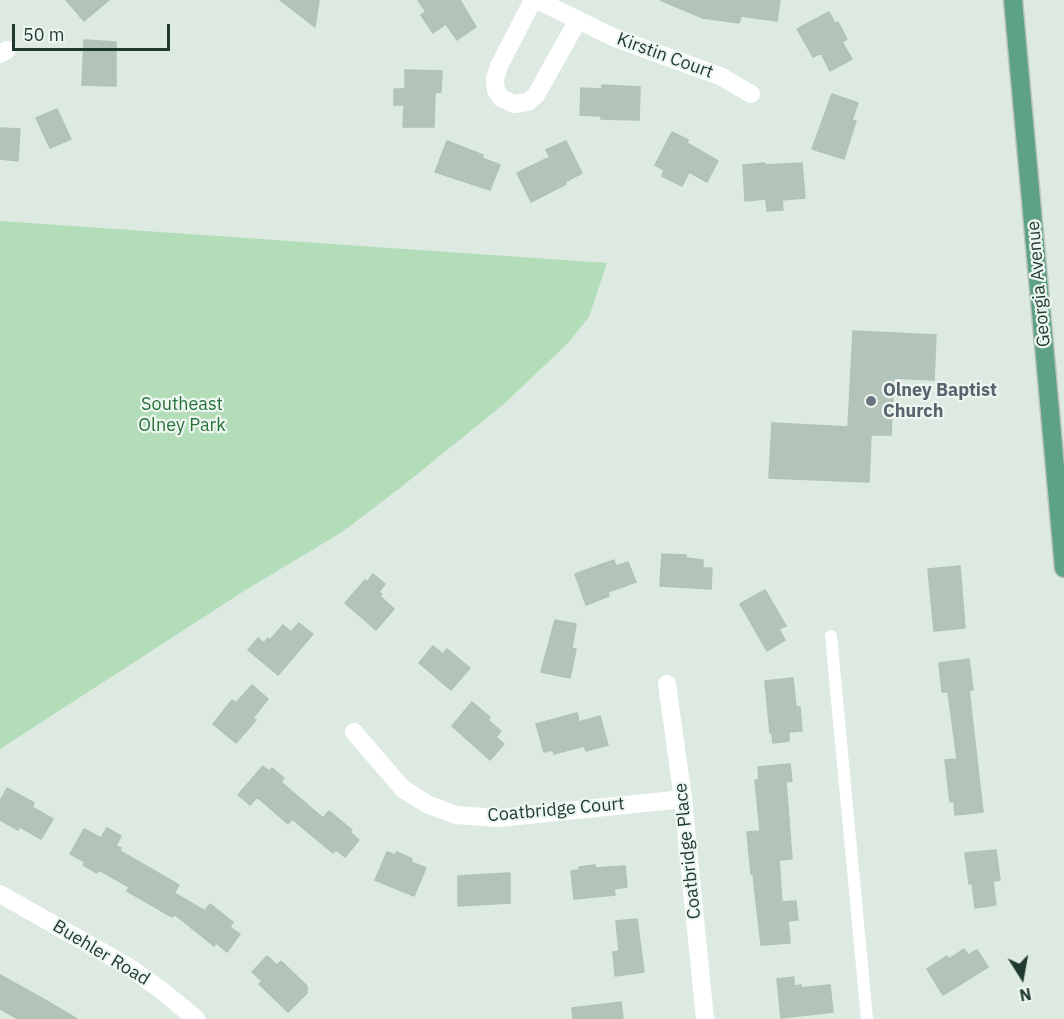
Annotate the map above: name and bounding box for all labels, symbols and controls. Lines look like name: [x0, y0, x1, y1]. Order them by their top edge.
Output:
scale bar: [15, 12, 172, 50]
text: 50 m: [23, 23, 65, 46]
street label: Kirstin Court: [614, 29, 716, 83]
street label: Georgia Avenue: [1023, 220, 1055, 348]
place label: Olney Baptist Church: [883, 380, 997, 422]
park label: Southeast Olney Park: [138, 394, 226, 436]
marker: Olney Baptist Church: [864, 394, 878, 408]
street label: Coatbridge Place: [670, 782, 706, 920]
street label: Coatbridge Court: [487, 793, 625, 827]
street label: Buehler Road: [49, 916, 153, 990]
north arrow: [992, 947, 1052, 1007]
text: N: [1018, 984, 1033, 1006]

